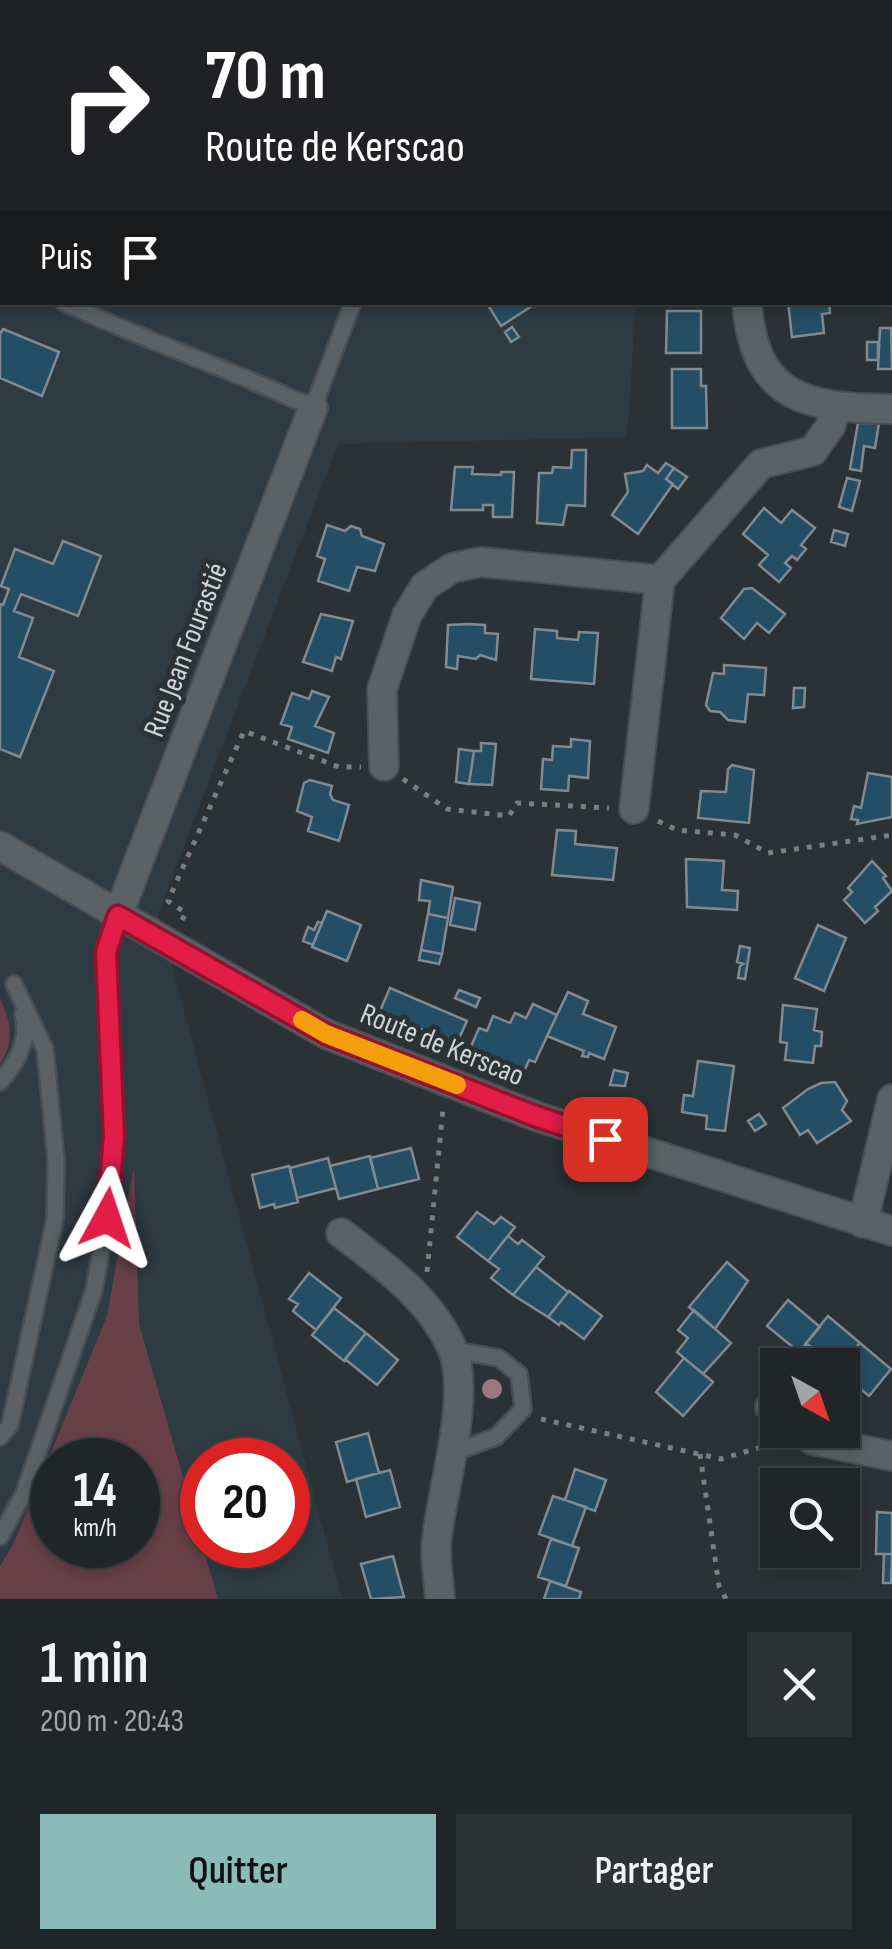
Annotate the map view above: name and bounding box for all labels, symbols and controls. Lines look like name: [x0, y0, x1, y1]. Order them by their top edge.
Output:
text: 70 m: [205, 35, 326, 119]
icon: right: [40, 40, 170, 170]
text: Route de Kerscao: [205, 120, 465, 175]
icon: arrive: [113, 230, 168, 285]
text: Puis: [40, 235, 93, 280]
street label: Rue Jean Fourastié: [136, 558, 236, 742]
street label: Route de Kerscao: [355, 996, 529, 1094]
pin: [563, 1097, 648, 1182]
icon: arrive: [578, 1112, 633, 1167]
position arrow: [55, 1166, 159, 1270]
north arrow: [760, 1348, 860, 1448]
map controls: [760, 1348, 860, 1568]
speed limit sign: 20: [180, 1438, 310, 1568]
text: 14: [73, 1461, 117, 1521]
button: search: [760, 1468, 860, 1568]
text: km/h: [73, 1513, 117, 1544]
text: 1 min: [40, 1628, 149, 1700]
button: close: [747, 1632, 852, 1737]
text: 200 m · 20:43: [40, 1702, 184, 1741]
button: Quitter: [40, 1814, 436, 1929]
button: Partager: [456, 1814, 852, 1929]

